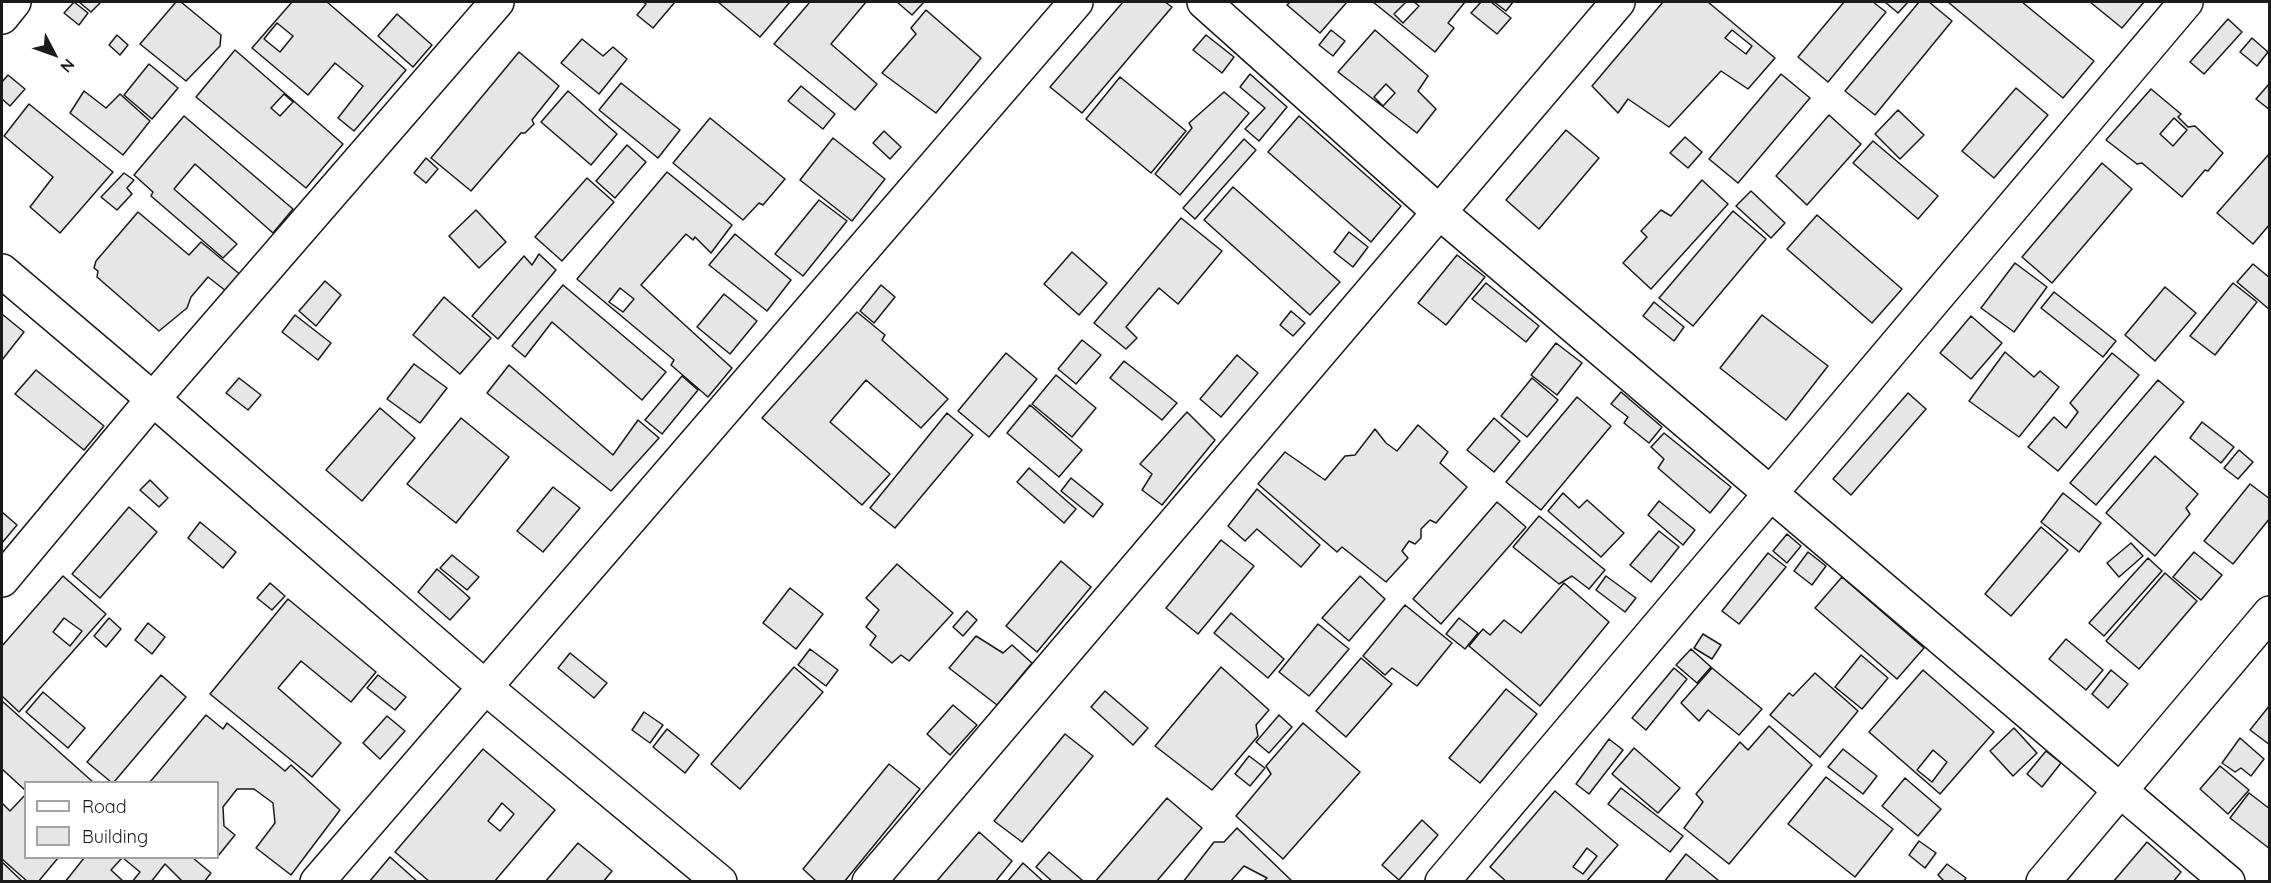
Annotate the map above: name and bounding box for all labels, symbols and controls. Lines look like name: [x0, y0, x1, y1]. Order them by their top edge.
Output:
north arrow: [24, 24, 84, 84]
text: N: [56, 55, 79, 77]
legend: [24, 781, 219, 859]
text: Road: [82, 795, 127, 818]
text: Building: [82, 825, 148, 848]

